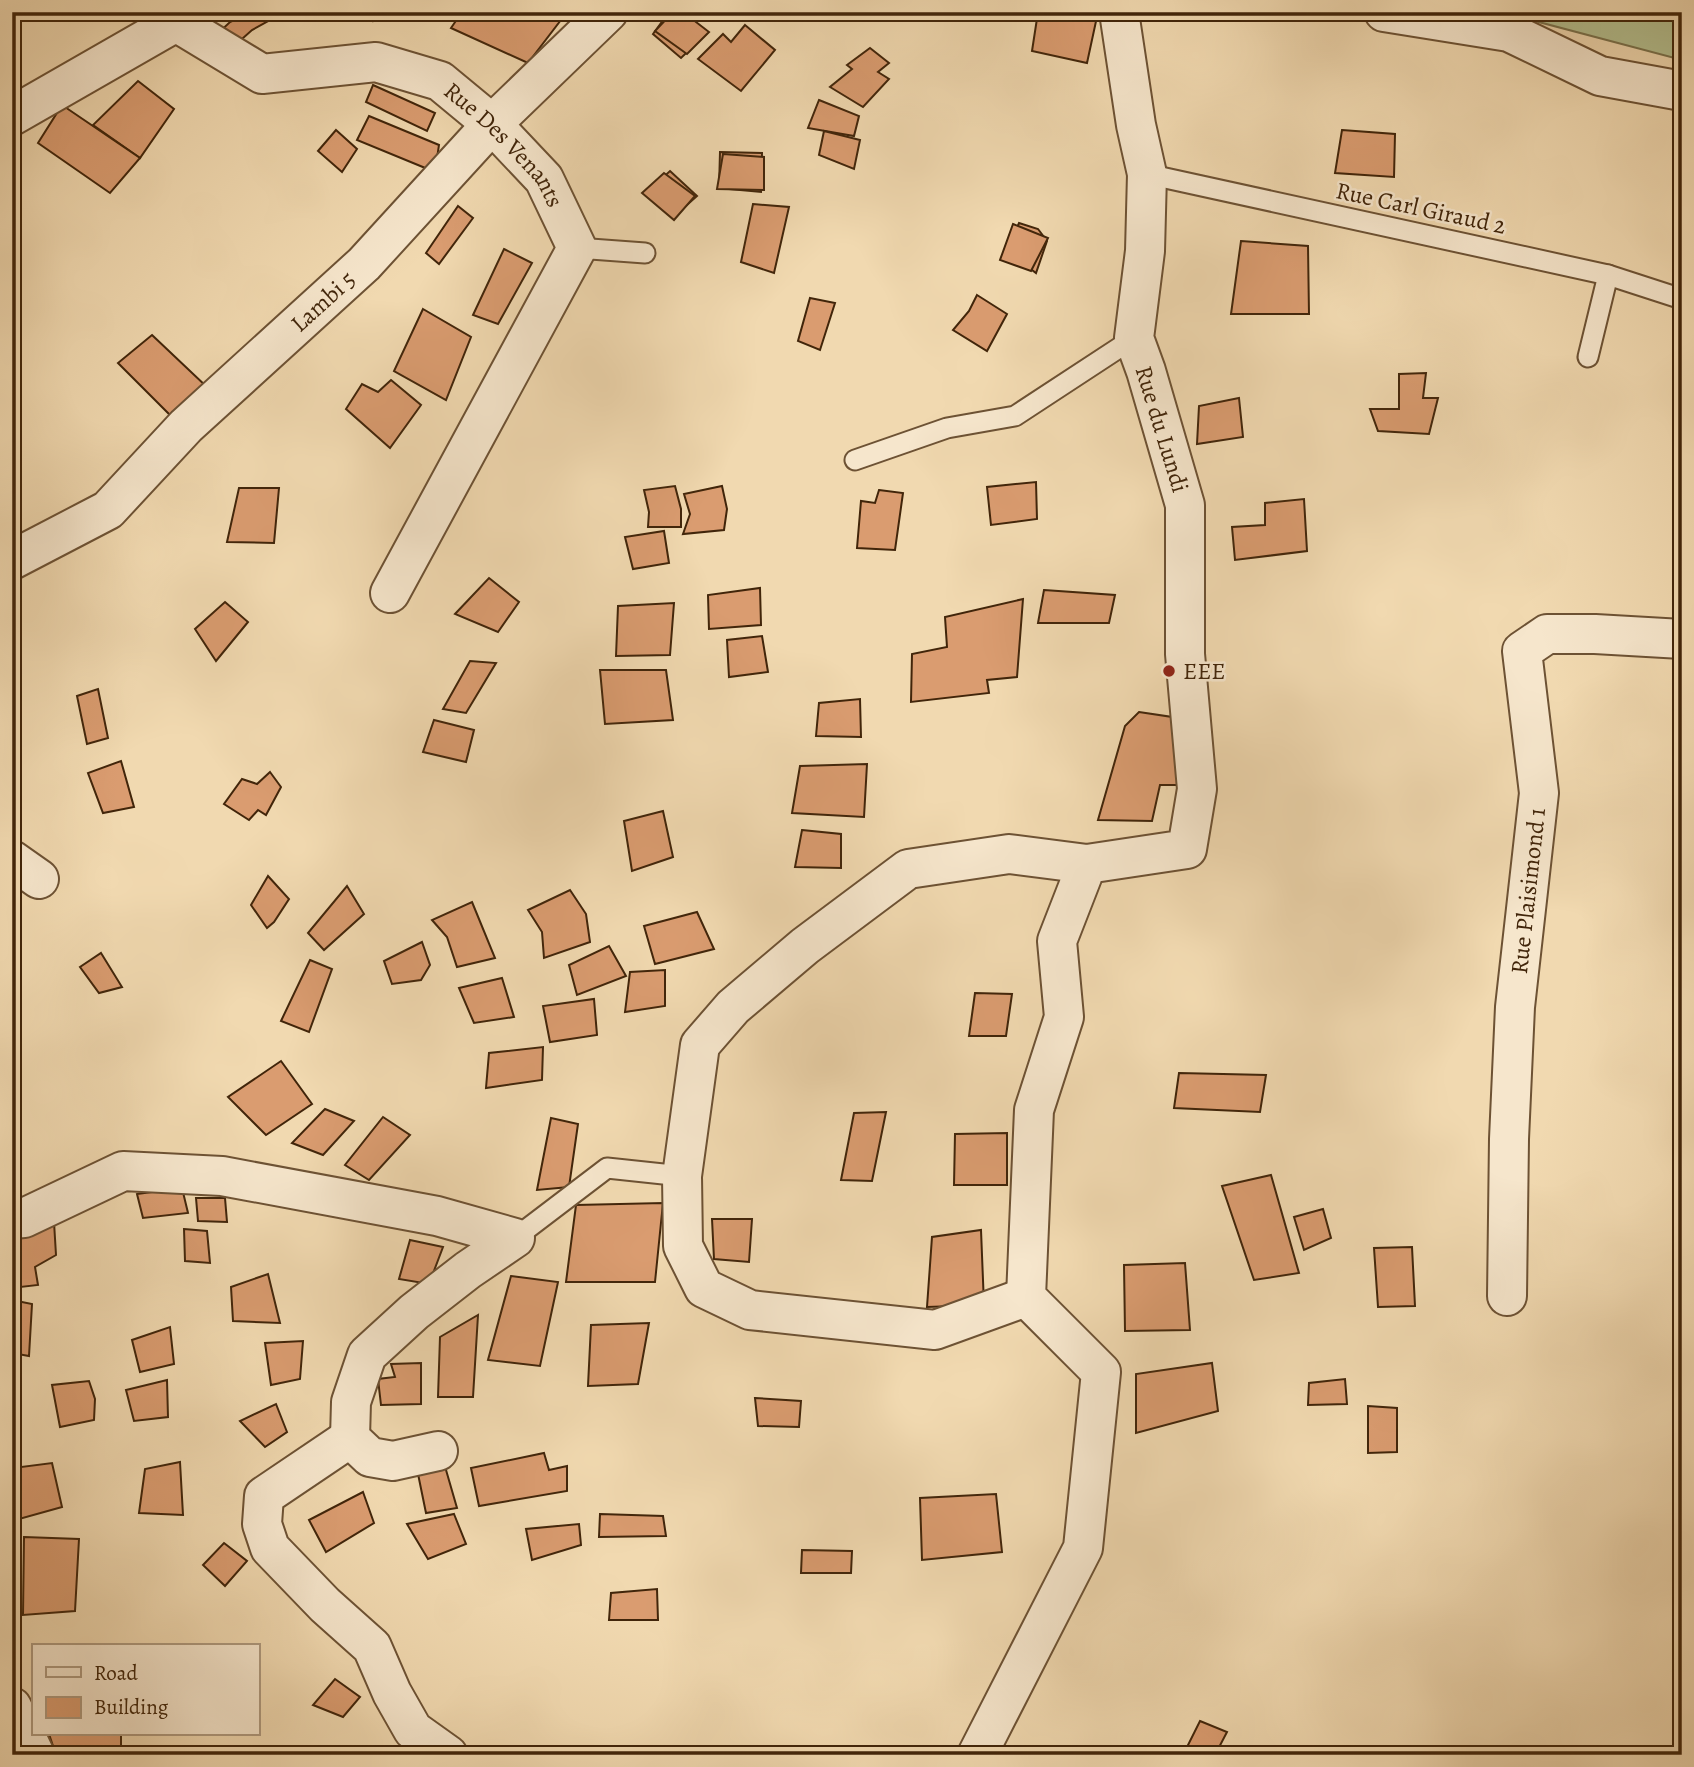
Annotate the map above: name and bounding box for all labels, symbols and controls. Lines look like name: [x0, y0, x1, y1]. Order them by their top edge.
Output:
street label: Rue Des Venants: [437, 75, 571, 213]
street label: Rue Carl Giraud 2: [1333, 174, 1509, 242]
street label: Lambi 5: [284, 264, 362, 339]
street label: Rue du Lundi: [1128, 362, 1196, 496]
place label: EEE: [1183, 655, 1226, 687]
marker: EEE: [1161, 663, 1177, 679]
street label: Rue Plaisimond 1: [1503, 806, 1553, 976]
legend: [32, 1644, 259, 1736]
text: Road: [94, 1659, 138, 1687]
text: Building: [94, 1693, 169, 1721]

